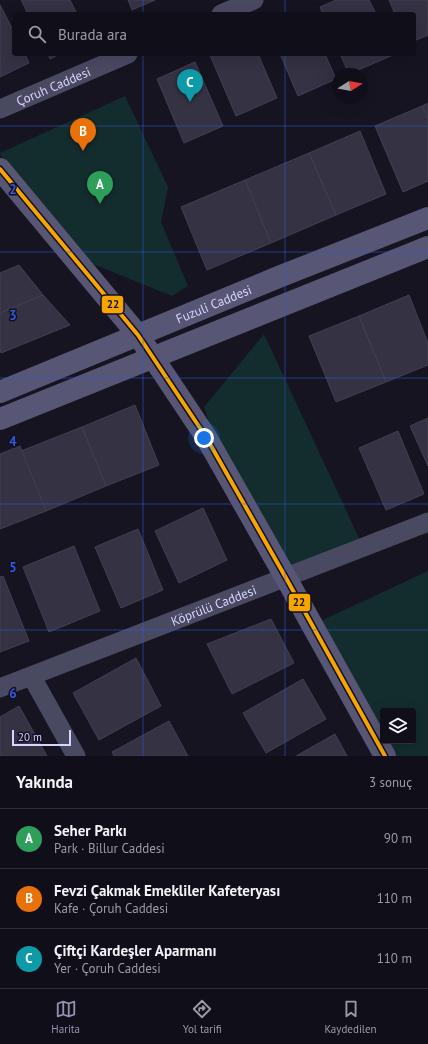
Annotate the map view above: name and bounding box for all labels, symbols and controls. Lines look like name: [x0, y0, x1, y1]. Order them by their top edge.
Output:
search box: [12, 12, 416, 56]
icon: search: [26, 23, 48, 45]
text: Burada ara: [58, 25, 127, 44]
street label: Çoruh Caddesi: [14, 63, 93, 110]
north arrow: [332, 68, 368, 104]
pin: C: [177, 69, 203, 102]
pin: B: [70, 118, 96, 151]
pin: A: [87, 171, 113, 204]
text: 2: [9, 181, 17, 198]
street label: Fuzuli Caddesi: [173, 281, 254, 327]
line badge: 22: [101, 295, 124, 314]
text: 22: [107, 297, 119, 311]
text: 3: [9, 307, 17, 324]
your location: [194, 428, 214, 448]
text: 4: [9, 433, 17, 450]
text: 5: [9, 559, 17, 576]
street label: Köprülü Caddesi: [168, 581, 259, 629]
line badge: 22: [288, 593, 311, 612]
text: 22: [293, 595, 305, 609]
text: 6: [9, 685, 17, 702]
map controls: [380, 708, 416, 744]
button: layers: [380, 708, 416, 744]
scale bar: [12, 728, 71, 747]
text: 20 m: [18, 730, 42, 744]
text: Yakında: [16, 771, 73, 793]
text: 3 sonuç: [369, 774, 412, 791]
text: Seher Parkı: [54, 821, 127, 840]
text: A: [25, 830, 33, 847]
text: 90 m: [384, 830, 412, 847]
text: Park · Billur Caddesi: [54, 840, 165, 857]
text: Fevzi Çakmak Emekliler Kafeteryası: [54, 881, 280, 900]
text: B: [25, 890, 33, 907]
text: 110 m: [377, 890, 412, 907]
text: Kafe · Çoruh Caddesi: [54, 900, 168, 917]
text: Çiftçi Kardeşler Aparmanı: [54, 941, 216, 960]
text: C: [25, 950, 33, 967]
text: 110 m: [377, 950, 412, 967]
text: Yer · Çoruh Caddesi: [54, 960, 161, 977]
tab: Harita: [51, 998, 80, 1036]
tab: Yol tarifi: [183, 998, 222, 1036]
tab: Kaydedilen: [324, 998, 377, 1036]

